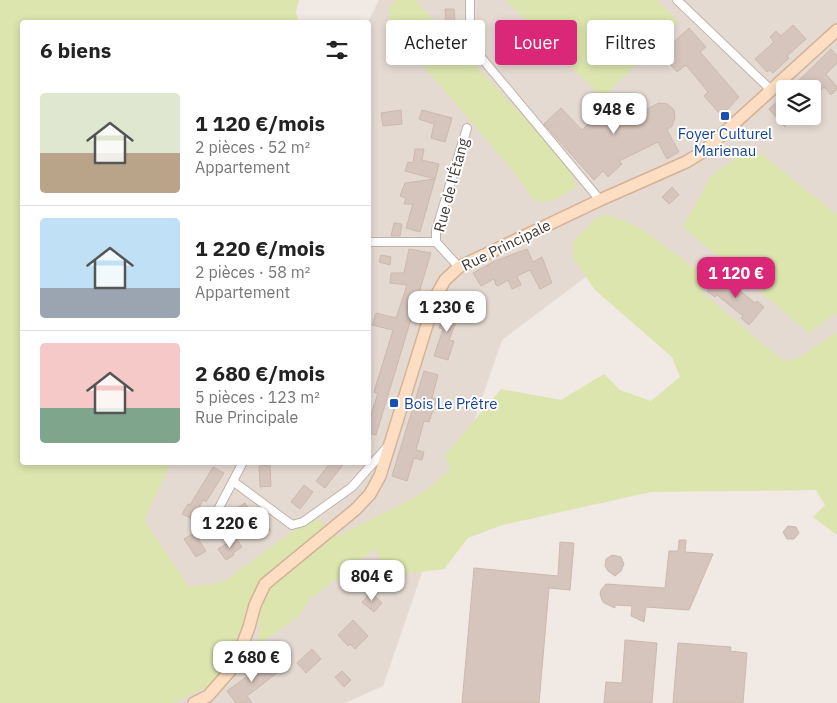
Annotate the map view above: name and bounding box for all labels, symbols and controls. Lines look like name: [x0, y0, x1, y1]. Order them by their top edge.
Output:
chip: Acheter: [386, 20, 485, 65]
chip: Louer: [495, 20, 577, 65]
chip: Filtres: [587, 20, 674, 65]
text: 6 biens: [40, 36, 111, 64]
icon: filters: [323, 36, 351, 64]
map controls: [776, 80, 821, 125]
button: layers: [776, 80, 821, 125]
pin: 948 €: [579, 92, 649, 135]
text: 948 €: [593, 99, 635, 119]
text: 1 120 €/mois: [195, 109, 325, 137]
marker: Foyer Culturel Marienau: [719, 110, 731, 122]
icon: home: [80, 113, 140, 173]
place label: Foyer Culturel Marienau: [678, 124, 772, 160]
street label: Rue de l'Étang: [429, 136, 473, 234]
text: 2 pièces · 52 m²: [195, 137, 310, 157]
text: Appartement: [195, 157, 290, 177]
street label: Rue Principale: [458, 215, 554, 275]
text: 1 220 €/mois: [195, 234, 325, 262]
icon: home: [80, 238, 140, 298]
pin: 1 120 €: [690, 256, 782, 299]
text: 2 pièces · 58 m²: [195, 262, 310, 282]
text: 1 120 €: [708, 263, 764, 283]
text: Appartement: [195, 282, 290, 302]
pin: 1 230 €: [401, 290, 493, 333]
text: 1 230 €: [419, 297, 475, 317]
text: 2 680 €/mois: [195, 359, 325, 387]
icon: home: [80, 363, 140, 423]
text: 5 pièces · 123 m²: [195, 387, 320, 407]
place label: Bois Le Prêtre: [404, 394, 497, 413]
marker: Bois Le Prêtre: [388, 397, 400, 409]
text: Rue Principale: [195, 407, 298, 427]
pin: 1 220 €: [184, 506, 276, 549]
text: 1 220 €: [202, 513, 258, 533]
pin: 804 €: [337, 560, 407, 602]
text: 804 €: [351, 566, 393, 586]
pin: 2 680 €: [206, 640, 298, 683]
text: 2 680 €: [224, 647, 280, 667]

